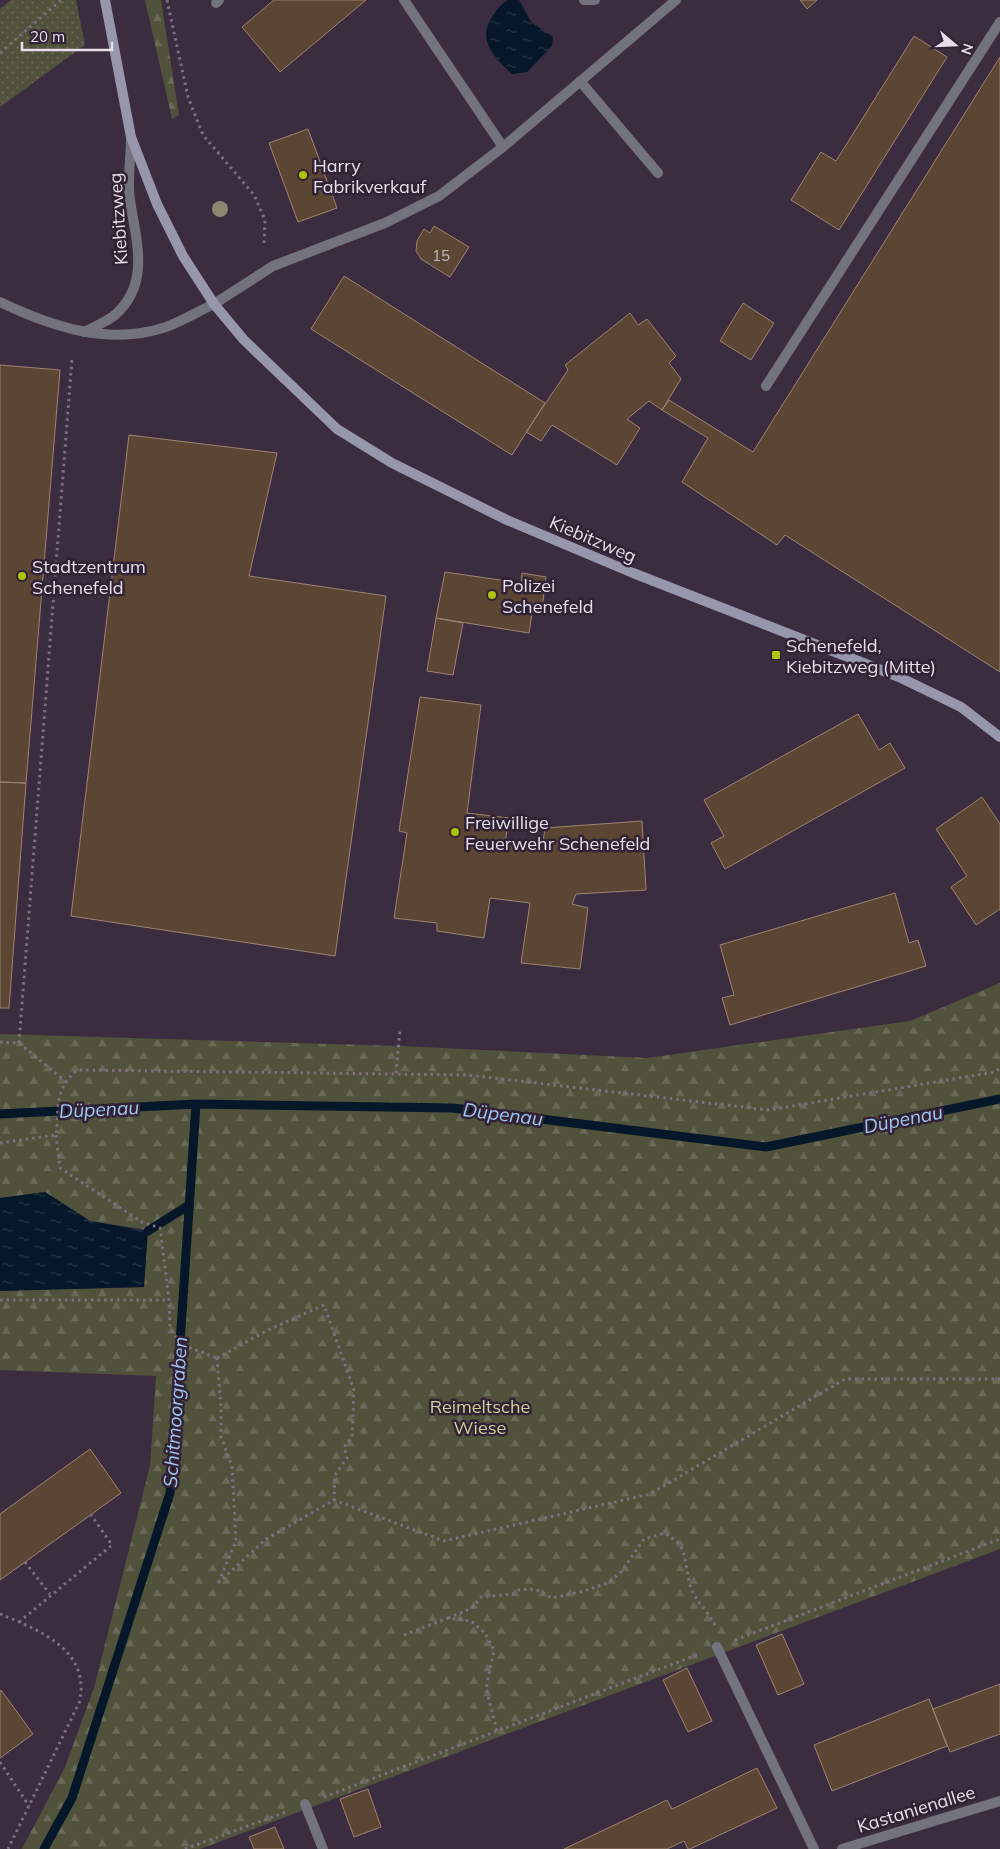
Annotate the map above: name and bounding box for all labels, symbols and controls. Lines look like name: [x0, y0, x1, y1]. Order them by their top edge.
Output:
scale bar: [22, 20, 112, 52]
north arrow: [930, 20, 980, 70]
text: 20 m: [30, 27, 65, 46]
text: N: [957, 41, 978, 57]
place label: Harry Fabrikverkauf: [313, 154, 427, 198]
marker: Harry Fabrikverkauf: [297, 169, 309, 181]
street label: Kiebitzweg: [103, 172, 133, 266]
house number: 15: [432, 246, 450, 265]
street label: Kiebitzweg: [546, 510, 640, 568]
place label: Stadtzentrum Schenefeld: [32, 555, 146, 599]
marker: Stadtzentrum Schenefeld: [16, 570, 28, 582]
place label: Polizei Schenefeld: [502, 574, 594, 618]
marker: Polizei Schenefeld: [486, 589, 498, 601]
place label: Schenefeld, Kiebitzweg (Mitte): [786, 634, 936, 678]
marker: Schenefeld, Kiebitzweg (Mitte): [770, 649, 782, 661]
place label: Freiwillige Feuerwehr Schenefeld: [465, 811, 650, 855]
marker: Freiwillige Feuerwehr Schenefeld: [449, 826, 461, 838]
water label: Düpenau: [58, 1095, 140, 1123]
water label: Düpenau: [462, 1097, 544, 1131]
water label: Düpenau: [861, 1100, 945, 1138]
water label: Schitmoorgraben: [158, 1336, 192, 1488]
park label: Reimeltsche Wiese: [430, 1395, 530, 1439]
street label: Kastanienallee: [854, 1780, 978, 1838]

